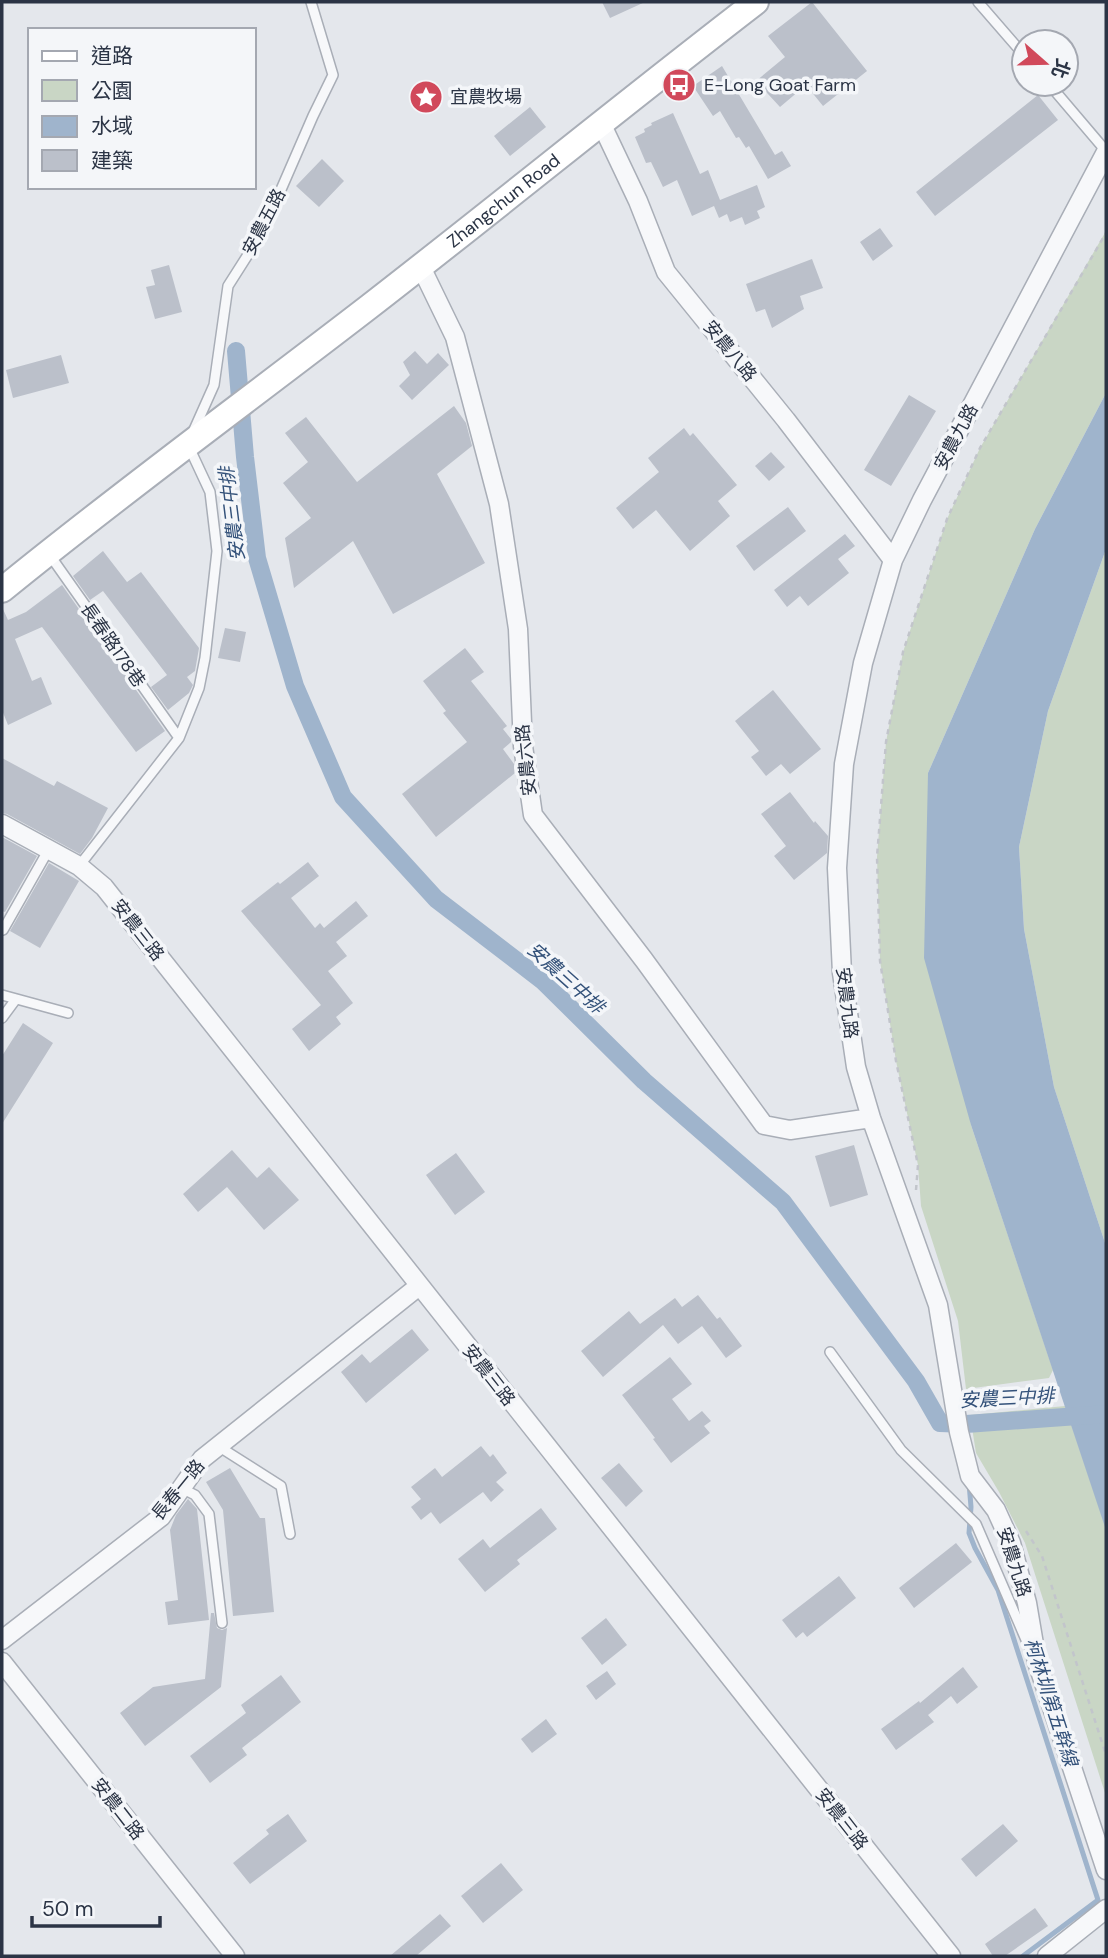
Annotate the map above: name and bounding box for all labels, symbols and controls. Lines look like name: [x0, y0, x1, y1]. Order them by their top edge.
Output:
legend: [28, 28, 256, 189]
north arrow: [1010, 28, 1080, 98]
text: 道路: [91, 42, 133, 70]
text: 北: [1046, 55, 1076, 82]
bus stop icon: E-Long Goat Farm: [660, 66, 698, 104]
place label: E-Long Goat Farm: [704, 73, 856, 97]
text: 公園: [91, 77, 133, 105]
place icon: 宜農牧場: [407, 78, 445, 116]
place label: 宜農牧場: [450, 85, 522, 109]
text: 水域: [91, 112, 133, 140]
text: 建築: [91, 147, 133, 175]
street label: Zhangchun Road: [442, 148, 565, 253]
street label: 安農五路: [237, 184, 291, 260]
street label: 安農八路: [698, 315, 762, 387]
street label: 安農九路: [929, 400, 983, 474]
water label: 安農三中排: [213, 462, 250, 563]
street label: 長春路178巷: [75, 598, 151, 692]
street label: 安農六路: [510, 723, 542, 797]
street label: 安農三路: [106, 894, 170, 966]
water label: 安農三中排: [522, 937, 612, 1021]
street label: 安農九路: [831, 966, 863, 1040]
street label: 安農三路: [457, 1339, 521, 1411]
water label: 安農三中排: [959, 1383, 1058, 1413]
street label: 長春一路: [146, 1454, 210, 1526]
street label: 安農九路: [991, 1524, 1037, 1600]
water label: 柯林圳第五幹線: [1019, 1635, 1084, 1771]
street label: 安農二路: [86, 1773, 150, 1845]
street label: 安農三路: [810, 1783, 874, 1855]
scale bar: [32, 1884, 159, 1928]
text: 50 m: [42, 1895, 93, 1923]

